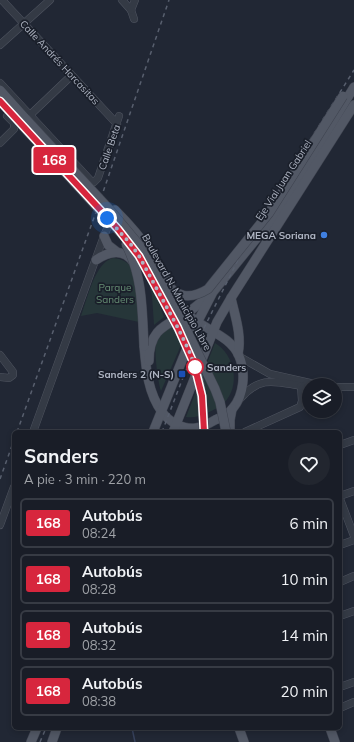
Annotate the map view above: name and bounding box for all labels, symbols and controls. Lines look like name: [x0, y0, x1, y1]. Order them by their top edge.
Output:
street label: Calle Andrés Horcasitas: [17, 17, 102, 107]
street label: Calle Beta: [96, 123, 123, 172]
street label: Eje Vial Juan Gabriel: [253, 138, 314, 223]
line badge: 168: [31, 147, 77, 173]
text: 168: [41, 151, 67, 169]
your location: [97, 208, 117, 228]
place label: MEGA Soriana: [246, 229, 316, 242]
marker: MEGA Soriana: [319, 230, 329, 240]
street label: Boulevard N. Municipio Libre: [139, 232, 214, 353]
park label: Parque Sanders: [96, 281, 134, 306]
marker: Sanders: [186, 358, 204, 376]
place label: Sanders: [207, 361, 246, 374]
place label: Sanders 2 (N-S): [98, 368, 174, 381]
marker: Sanders 2 (N-S): [177, 369, 187, 379]
map controls: [302, 378, 342, 418]
button: layers: [302, 378, 342, 418]
button: heart: [288, 443, 330, 485]
text: Sanders: [24, 444, 99, 468]
text: A pie · 3 min · 220 m: [24, 471, 146, 487]
text: Autobús: [82, 506, 142, 525]
text: 168: [35, 514, 61, 532]
text: 6 min: [290, 514, 328, 533]
text: 08:24: [82, 525, 116, 541]
text: Autobús: [82, 562, 142, 581]
text: 168: [35, 570, 61, 588]
text: 10 min: [281, 570, 328, 589]
text: 08:28: [82, 581, 116, 597]
text: Autobús: [82, 618, 142, 637]
text: 168: [35, 626, 61, 644]
text: 14 min: [281, 626, 328, 645]
text: 08:32: [82, 637, 116, 653]
text: Autobús: [82, 674, 142, 693]
text: 168: [35, 682, 61, 700]
text: 20 min: [281, 682, 328, 701]
text: 08:38: [82, 693, 116, 709]

